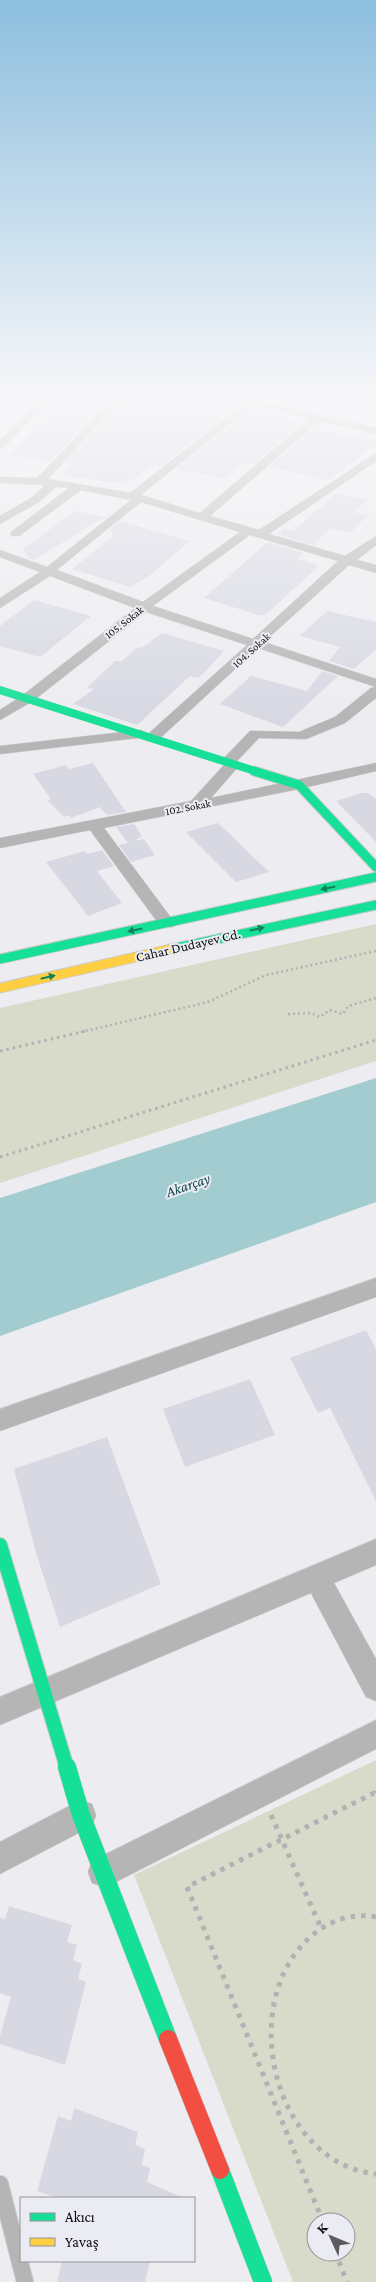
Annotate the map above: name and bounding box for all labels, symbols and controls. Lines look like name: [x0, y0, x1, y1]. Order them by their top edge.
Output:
street label: 105. Sokak: [102, 603, 146, 641]
street label: 104. Sokak: [230, 630, 273, 670]
street label: 102. Sokak: [164, 797, 212, 817]
one-way arrow: [320, 884, 336, 892]
street label: Cahar Dudayev Cd.: [134, 925, 242, 965]
one-way arrow: [249, 925, 265, 933]
one-way arrow: [128, 926, 143, 934]
one-way arrow: [40, 973, 55, 981]
water label: Akarçay: [163, 1170, 212, 1201]
legend: [20, 2197, 195, 2262]
text: Akıcı: [65, 2209, 95, 2225]
north arrow: [306, 2212, 356, 2262]
text: K: [313, 2218, 331, 2237]
text: Yavaş: [65, 2234, 99, 2251]

